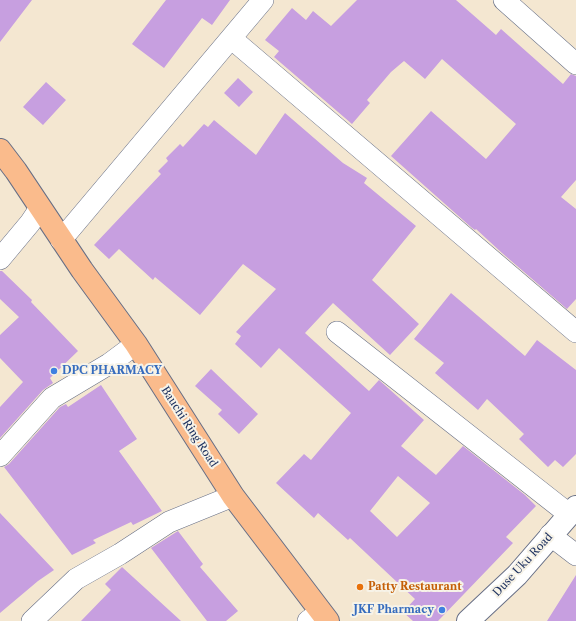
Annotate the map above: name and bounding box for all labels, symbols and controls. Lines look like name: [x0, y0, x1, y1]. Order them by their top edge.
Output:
place label: DPC PHARMACY: [62, 364, 162, 378]
marker: DPC PHARMACY: [49, 366, 59, 376]
street label: Bauchi Ring Road: [158, 384, 220, 470]
street label: Duse Uku Road: [490, 531, 556, 599]
place label: Patty Restaurant: [368, 580, 462, 594]
marker: Patty Restaurant: [355, 582, 365, 592]
place label: JKF Pharmacy: [354, 603, 434, 617]
marker: JKF Pharmacy: [437, 605, 447, 615]

